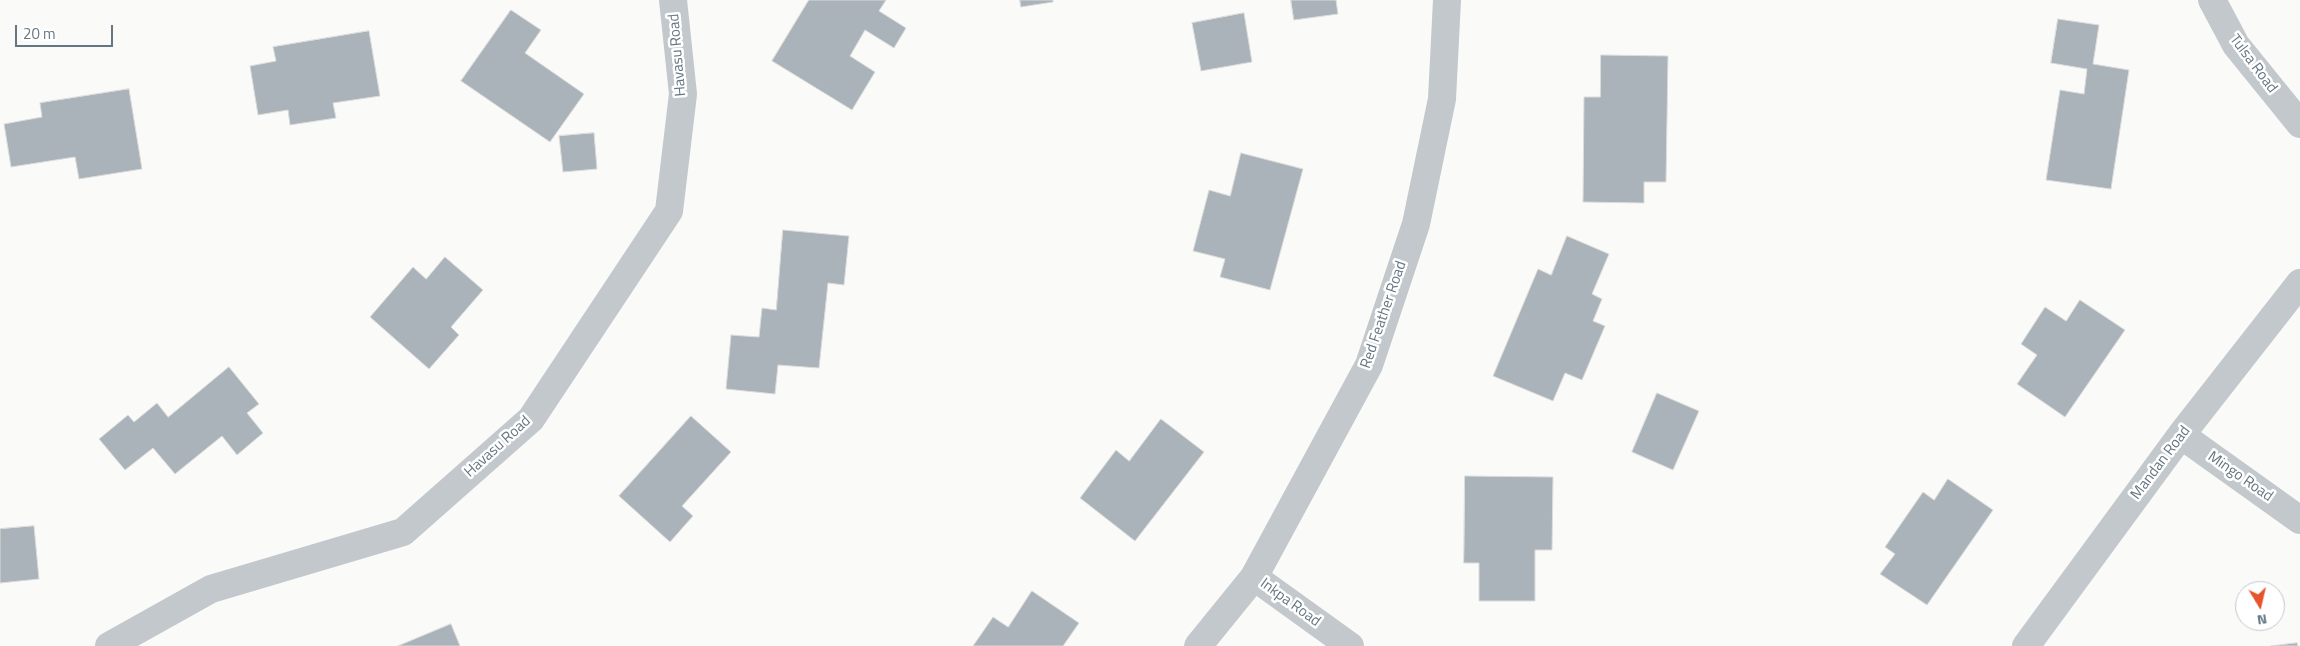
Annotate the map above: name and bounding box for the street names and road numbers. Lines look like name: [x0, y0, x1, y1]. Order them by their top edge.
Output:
street label: Havasu Road: [665, 13, 691, 97]
street label: Tulsa Road: [2225, 31, 2281, 97]
street label: Red Feather Road: [1357, 259, 1411, 371]
street label: Havasu Road: [461, 413, 535, 481]
street label: Mandan Road: [2127, 423, 2195, 503]
street label: Mingo Road: [2204, 448, 2276, 506]
street label: Inkpa Road: [1256, 575, 1324, 631]

